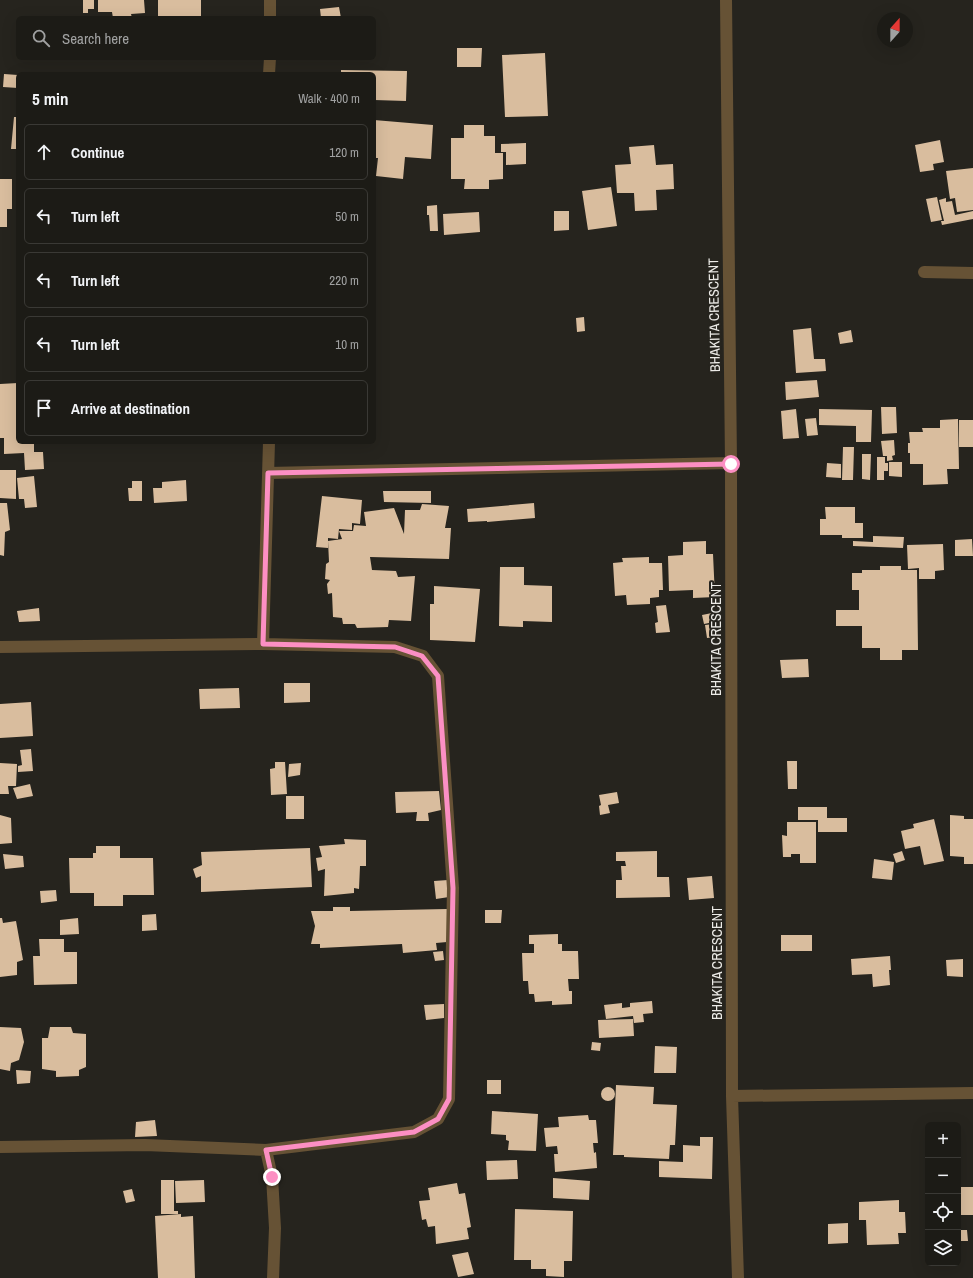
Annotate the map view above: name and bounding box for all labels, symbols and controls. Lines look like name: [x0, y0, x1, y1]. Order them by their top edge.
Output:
north arrow: [877, 12, 913, 48]
search box: [16, 16, 376, 60]
icon: search: [30, 27, 52, 49]
text: Search here: [62, 28, 129, 49]
text: 5 min: [32, 87, 68, 110]
text: Walk · 400 m: [298, 90, 360, 107]
icon: ahead: [33, 141, 55, 163]
text: Continue: [71, 142, 124, 163]
text: 120 m: [329, 144, 359, 161]
icon: left: [33, 205, 55, 227]
text: Turn left: [71, 206, 119, 227]
text: 50 m: [335, 208, 359, 225]
street label: BHAKITA CRESCENT: [704, 258, 724, 372]
icon: left: [33, 269, 55, 291]
text: Turn left: [71, 270, 119, 291]
text: 220 m: [329, 272, 359, 289]
icon: left: [33, 333, 55, 355]
text: Turn left: [71, 334, 119, 355]
text: 10 m: [335, 336, 359, 353]
icon: arrive: [33, 397, 55, 419]
text: Arrive at destination: [71, 398, 190, 419]
route start: [722, 455, 740, 473]
street label: BHAKITA CRESCENT: [707, 582, 725, 696]
street label: BHAKITA CRESCENT: [708, 906, 726, 1020]
map controls: [925, 1122, 961, 1266]
button: +: [925, 1122, 961, 1158]
button: −: [925, 1158, 961, 1194]
route end: [263, 1168, 281, 1186]
button: locate: [925, 1194, 961, 1230]
button: layers: [925, 1230, 961, 1266]

